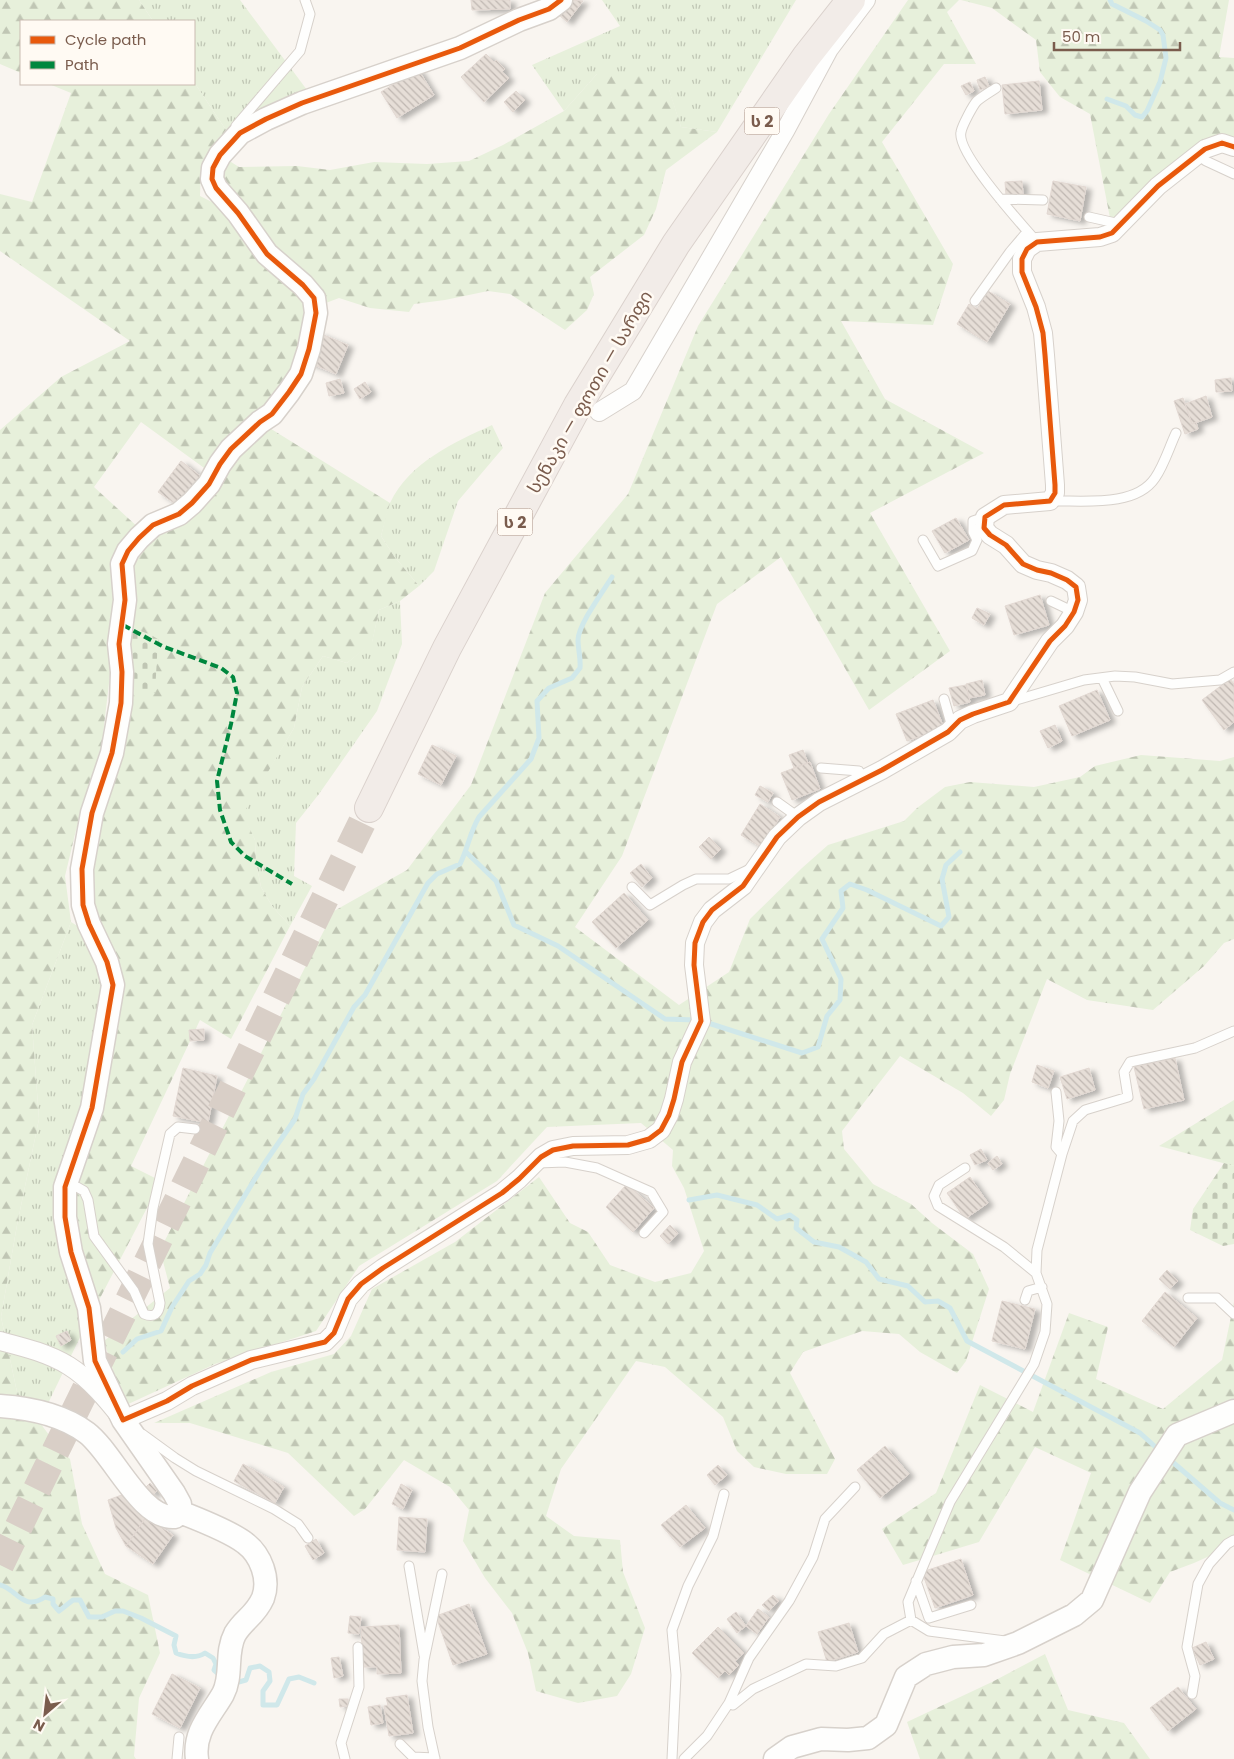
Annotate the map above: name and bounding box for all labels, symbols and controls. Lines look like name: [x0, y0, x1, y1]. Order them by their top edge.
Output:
legend: [20, 20, 195, 85]
scale bar: [1054, 20, 1180, 52]
text: 50 m: [1062, 26, 1100, 47]
text: Cycle path: [65, 29, 146, 50]
text: Path: [65, 54, 99, 75]
road number: ს 2: [744, 108, 780, 134]
street label: სენაკი — ფოთი — სარფი: [521, 286, 658, 498]
road number: ს 2: [498, 508, 532, 536]
north arrow: [20, 1689, 70, 1739]
text: N: [30, 1714, 48, 1737]

